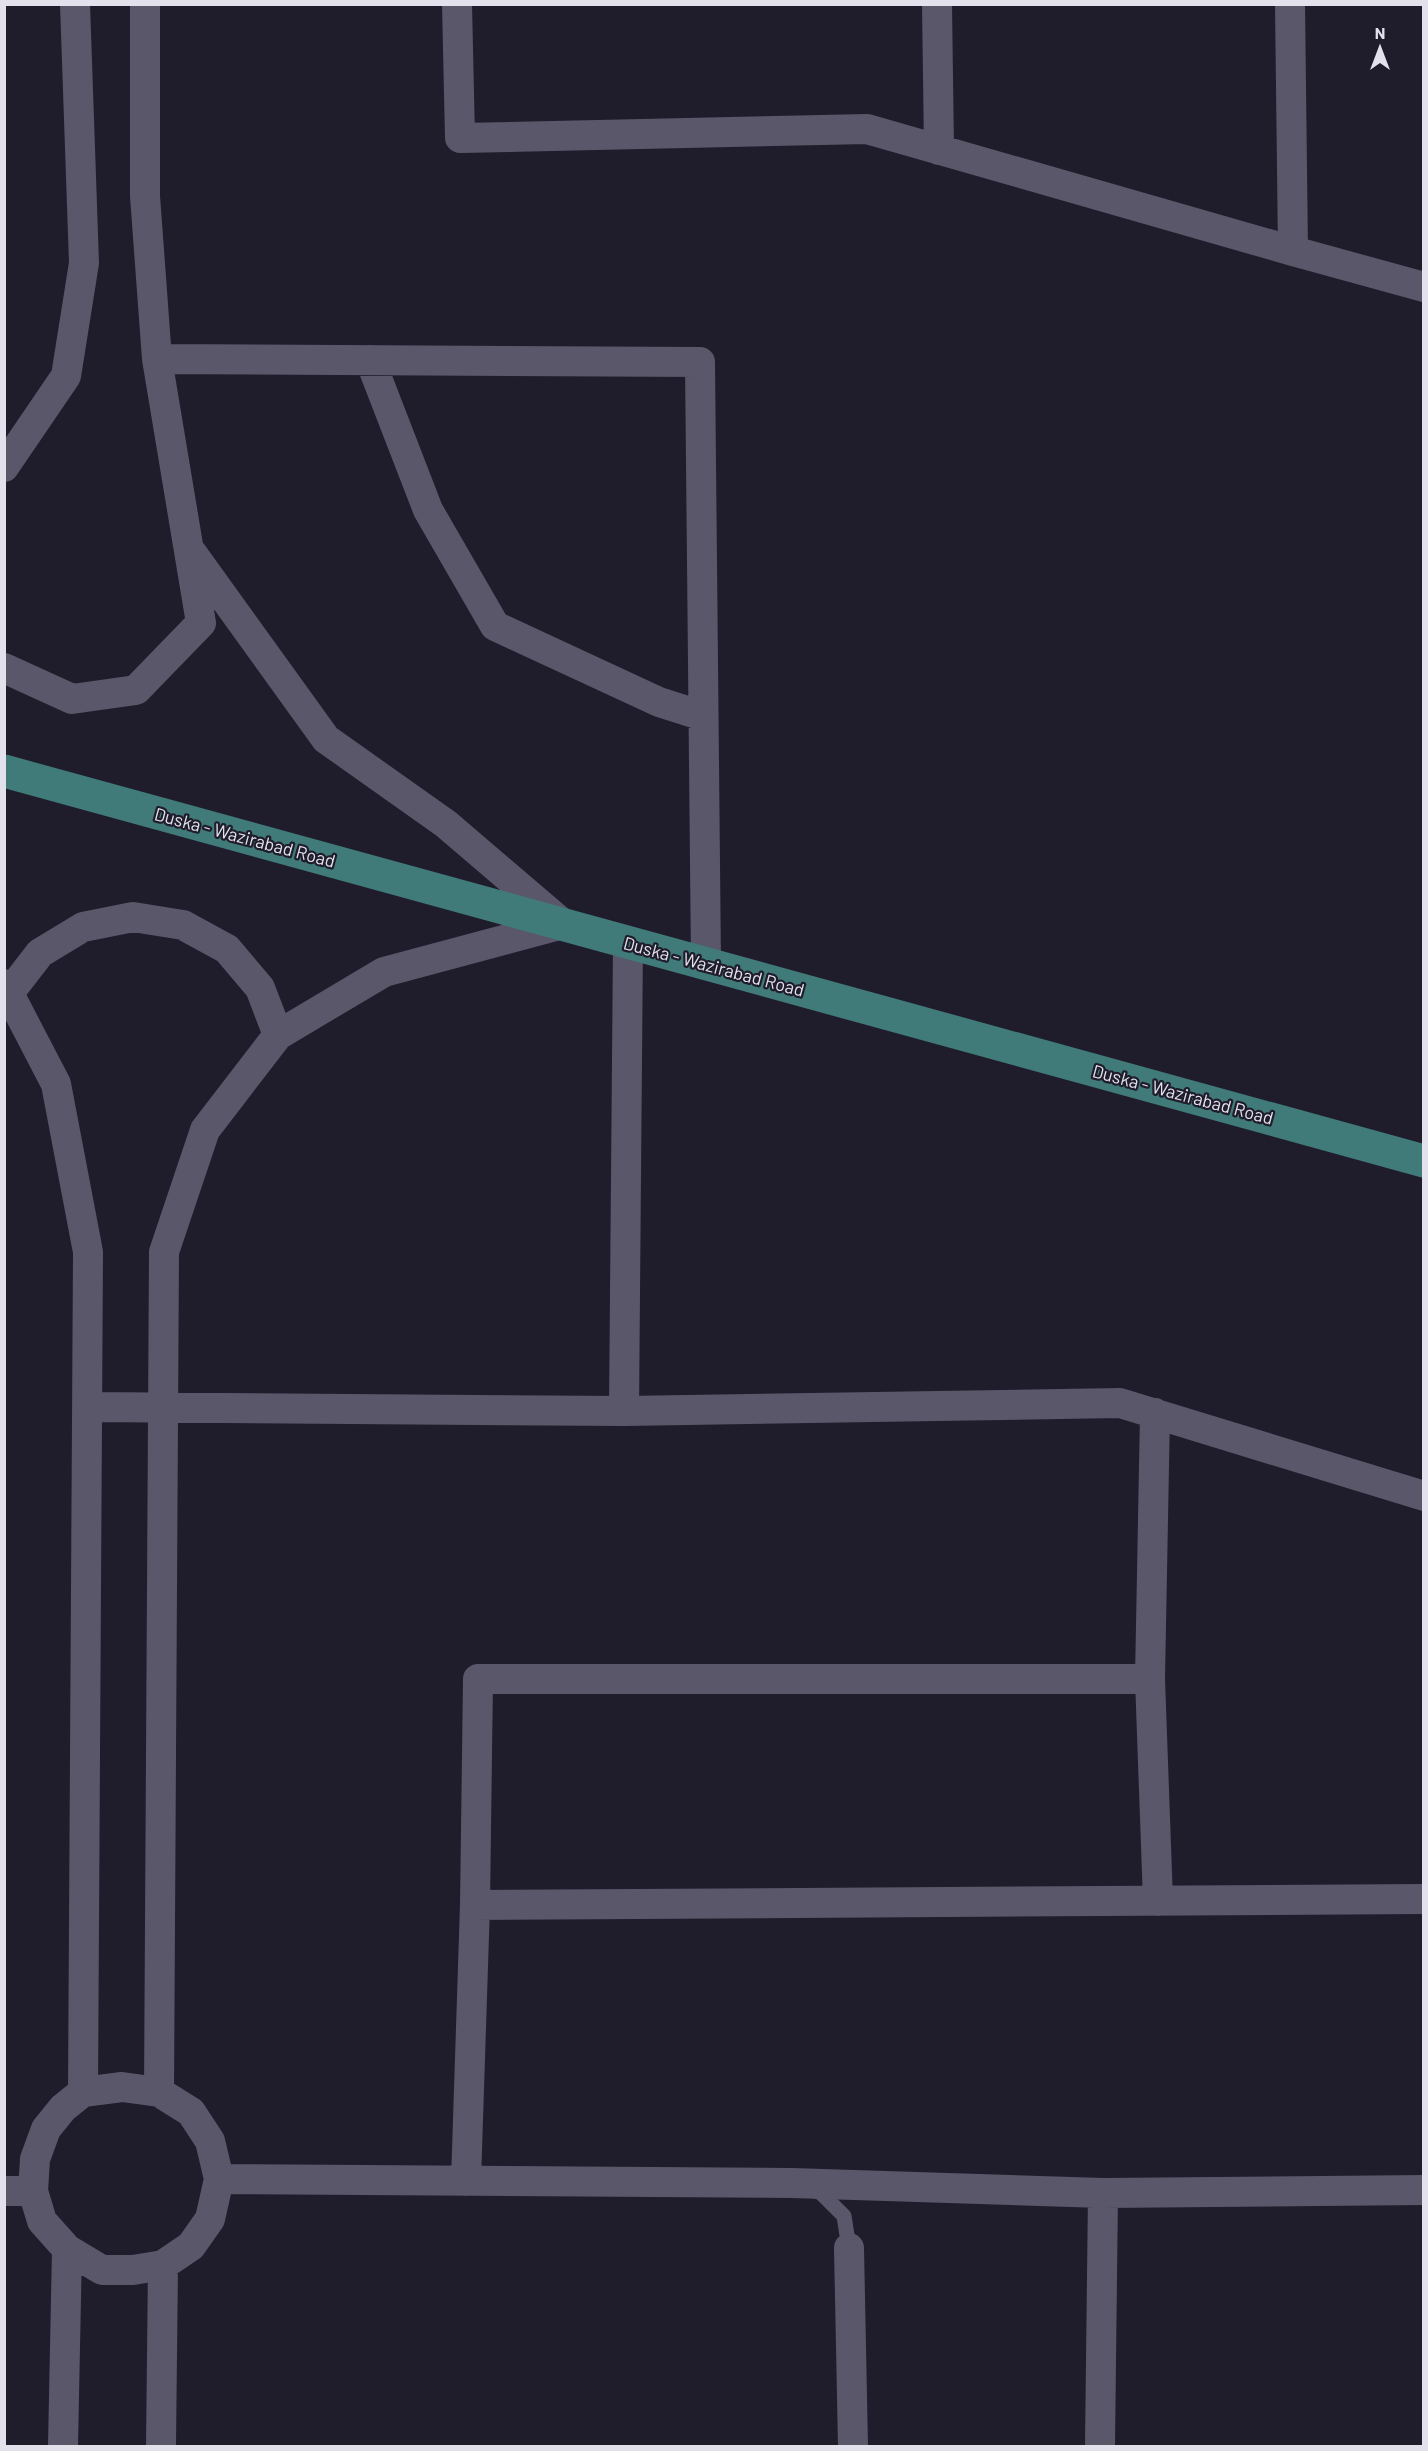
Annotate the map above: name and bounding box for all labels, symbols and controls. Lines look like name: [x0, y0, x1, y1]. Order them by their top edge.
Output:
north arrow: [1350, 18, 1410, 78]
text: N: [1375, 23, 1385, 42]
street label: Duska - Wazirabad Road: [152, 802, 338, 872]
street label: Duska - Wazirabad Road: [621, 931, 807, 1001]
street label: Duska - Wazirabad Road: [1090, 1059, 1276, 1129]

